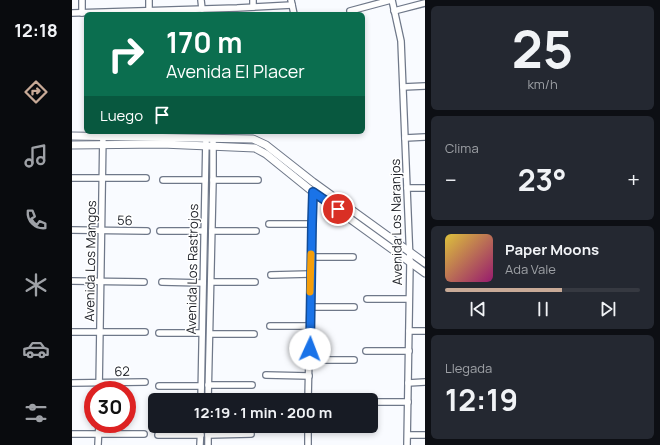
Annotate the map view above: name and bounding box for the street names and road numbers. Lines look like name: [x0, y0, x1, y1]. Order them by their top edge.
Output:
street label: Avenida Los Naranjos: [386, 158, 406, 285]
street label: Avenida Los Mangos: [80, 200, 100, 322]
street label: Avenida Los Rastrojos: [182, 203, 202, 335]
street label: 56: [117, 211, 133, 229]
street label: 62: [114, 362, 130, 380]

